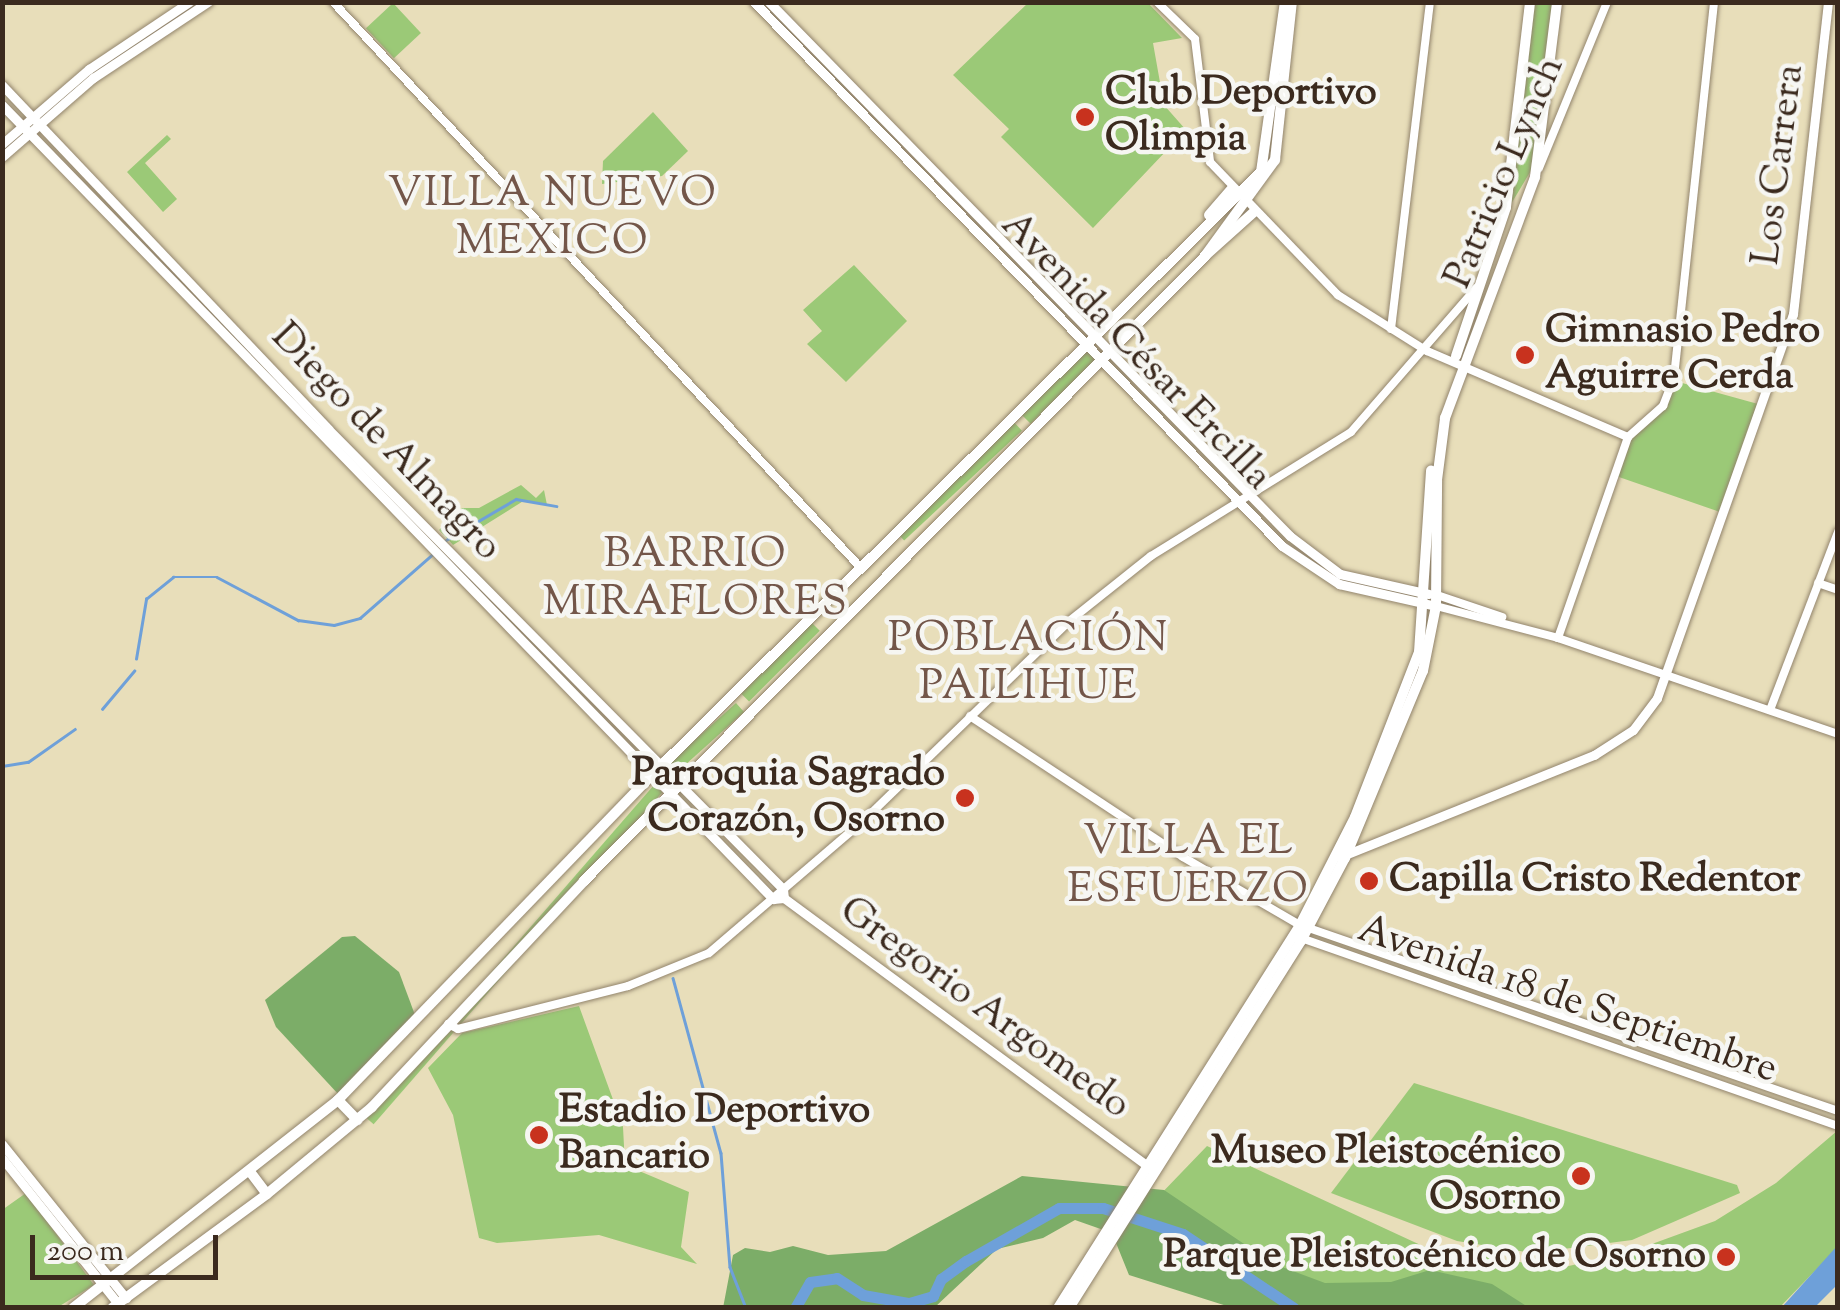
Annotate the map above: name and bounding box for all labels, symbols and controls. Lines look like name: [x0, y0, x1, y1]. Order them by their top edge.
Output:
street label: Patricio Lynch: [1436, 50, 1576, 296]
street label: Los Carrera: [1744, 62, 1816, 268]
place label: Club Deportivo Olimpia: [1105, 70, 1377, 164]
marker: Club Deportivo Olimpia: [1074, 106, 1096, 128]
district label: VILLA NUEVO MEXICO: [388, 170, 718, 268]
street label: Avenida César Ercilla: [989, 202, 1281, 502]
place label: Gimnasio Pedro Aguirre Cerda: [1545, 308, 1820, 402]
street label: Diego de Almagro: [260, 314, 510, 572]
marker: Gimnasio Pedro Aguirre Cerda: [1514, 344, 1536, 366]
district label: BARRIO MIRAFLORES: [543, 531, 849, 630]
district label: POBLACIÓN PAILIHUE: [888, 615, 1170, 714]
place label: Parroquia Sagrado Corazón, Osorno: [632, 751, 945, 845]
marker: Parroquia Sagrado Corazón, Osorno: [954, 787, 976, 809]
district label: VILLA EL ESFUERZO: [1068, 818, 1310, 916]
place label: Capilla Cristo Redentor: [1389, 857, 1800, 905]
marker: Capilla Cristo Redentor: [1358, 870, 1380, 892]
street label: Gregorio Argomedo: [829, 887, 1139, 1131]
street label: Avenida 18 de Septiembre: [1351, 907, 1783, 1095]
place label: Estadio Deportivo Bancario: [559, 1088, 870, 1182]
marker: Estadio Deportivo Bancario: [528, 1124, 550, 1146]
place label: Museo Pleistocénico Osorno: [1211, 1129, 1561, 1223]
marker: Museo Pleistocénico Osorno: [1570, 1165, 1592, 1187]
scale bar: [35, 1215, 222, 1277]
text: 200 m: [47, 1231, 124, 1274]
place label: Parque Pleistocénico de Osorno: [1163, 1233, 1706, 1281]
marker: Parque Pleistocénico de Osorno: [1715, 1246, 1737, 1268]

